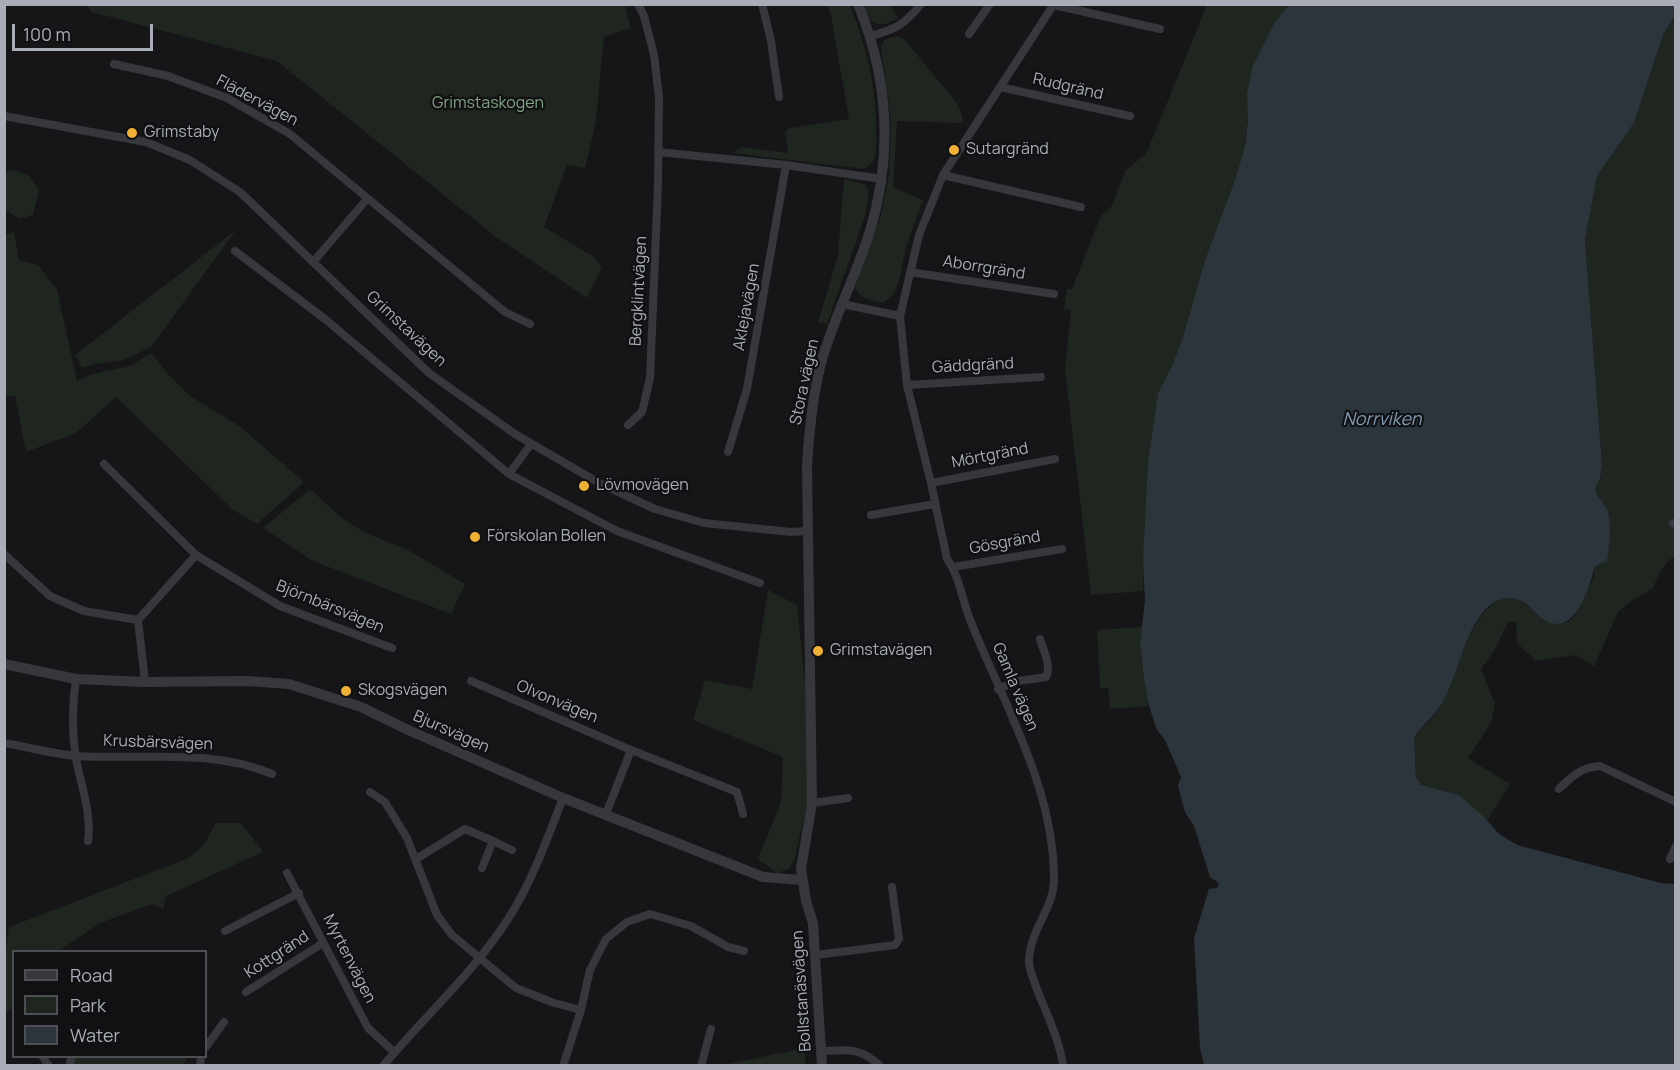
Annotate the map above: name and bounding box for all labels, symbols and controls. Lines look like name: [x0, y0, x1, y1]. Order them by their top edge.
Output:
scale bar: [15, 12, 156, 50]
text: 100 m: [23, 22, 71, 46]
street label: Rudgränd: [1031, 70, 1105, 104]
street label: Flädervägen: [213, 71, 301, 131]
park label: Grimstaskogen: [432, 94, 544, 114]
place label: Grimstaby: [144, 123, 220, 143]
marker: Grimstaby: [125, 126, 139, 140]
place label: Sutargränd: [966, 140, 1049, 160]
marker: Sutargränd: [947, 143, 961, 157]
street label: Bergklintvägen: [627, 236, 651, 346]
street label: Aborrgränd: [941, 252, 1027, 284]
street label: Aklejavägen: [730, 262, 764, 352]
street label: Grimstavägen: [362, 287, 450, 371]
street label: Stora vägen: [787, 337, 823, 427]
street label: Gäddgränd: [932, 354, 1014, 378]
water label: Norrviken: [1343, 409, 1421, 431]
street label: Mörtgränd: [950, 439, 1030, 473]
place label: Lövmovägen: [596, 476, 689, 496]
marker: Lövmovägen: [577, 479, 591, 493]
place label: Förskolan Bollen: [487, 527, 606, 547]
street label: Gösgränd: [968, 527, 1042, 559]
marker: Förskolan Bollen: [468, 530, 482, 544]
street label: Björnbärsvägen: [273, 577, 387, 637]
street label: Gamla vägen: [988, 640, 1042, 734]
place label: Grimstavägen: [830, 641, 932, 661]
marker: Grimstavägen: [811, 644, 825, 658]
street label: Olvonvägen: [513, 676, 601, 728]
place label: Skogsvägen: [358, 681, 447, 701]
marker: Skogsvägen: [339, 684, 353, 698]
street label: Bjursvägen: [410, 707, 492, 757]
street label: Krusbärsvägen: [103, 731, 213, 755]
street label: Myrtenvägen: [318, 911, 380, 1007]
street label: Kottgränd: [241, 927, 313, 983]
street label: Bollstanäsvägen: [788, 930, 816, 1052]
legend: [12, 950, 207, 1058]
text: Road: [70, 963, 113, 987]
text: Park: [70, 993, 106, 1017]
text: Water: [70, 1023, 120, 1047]

